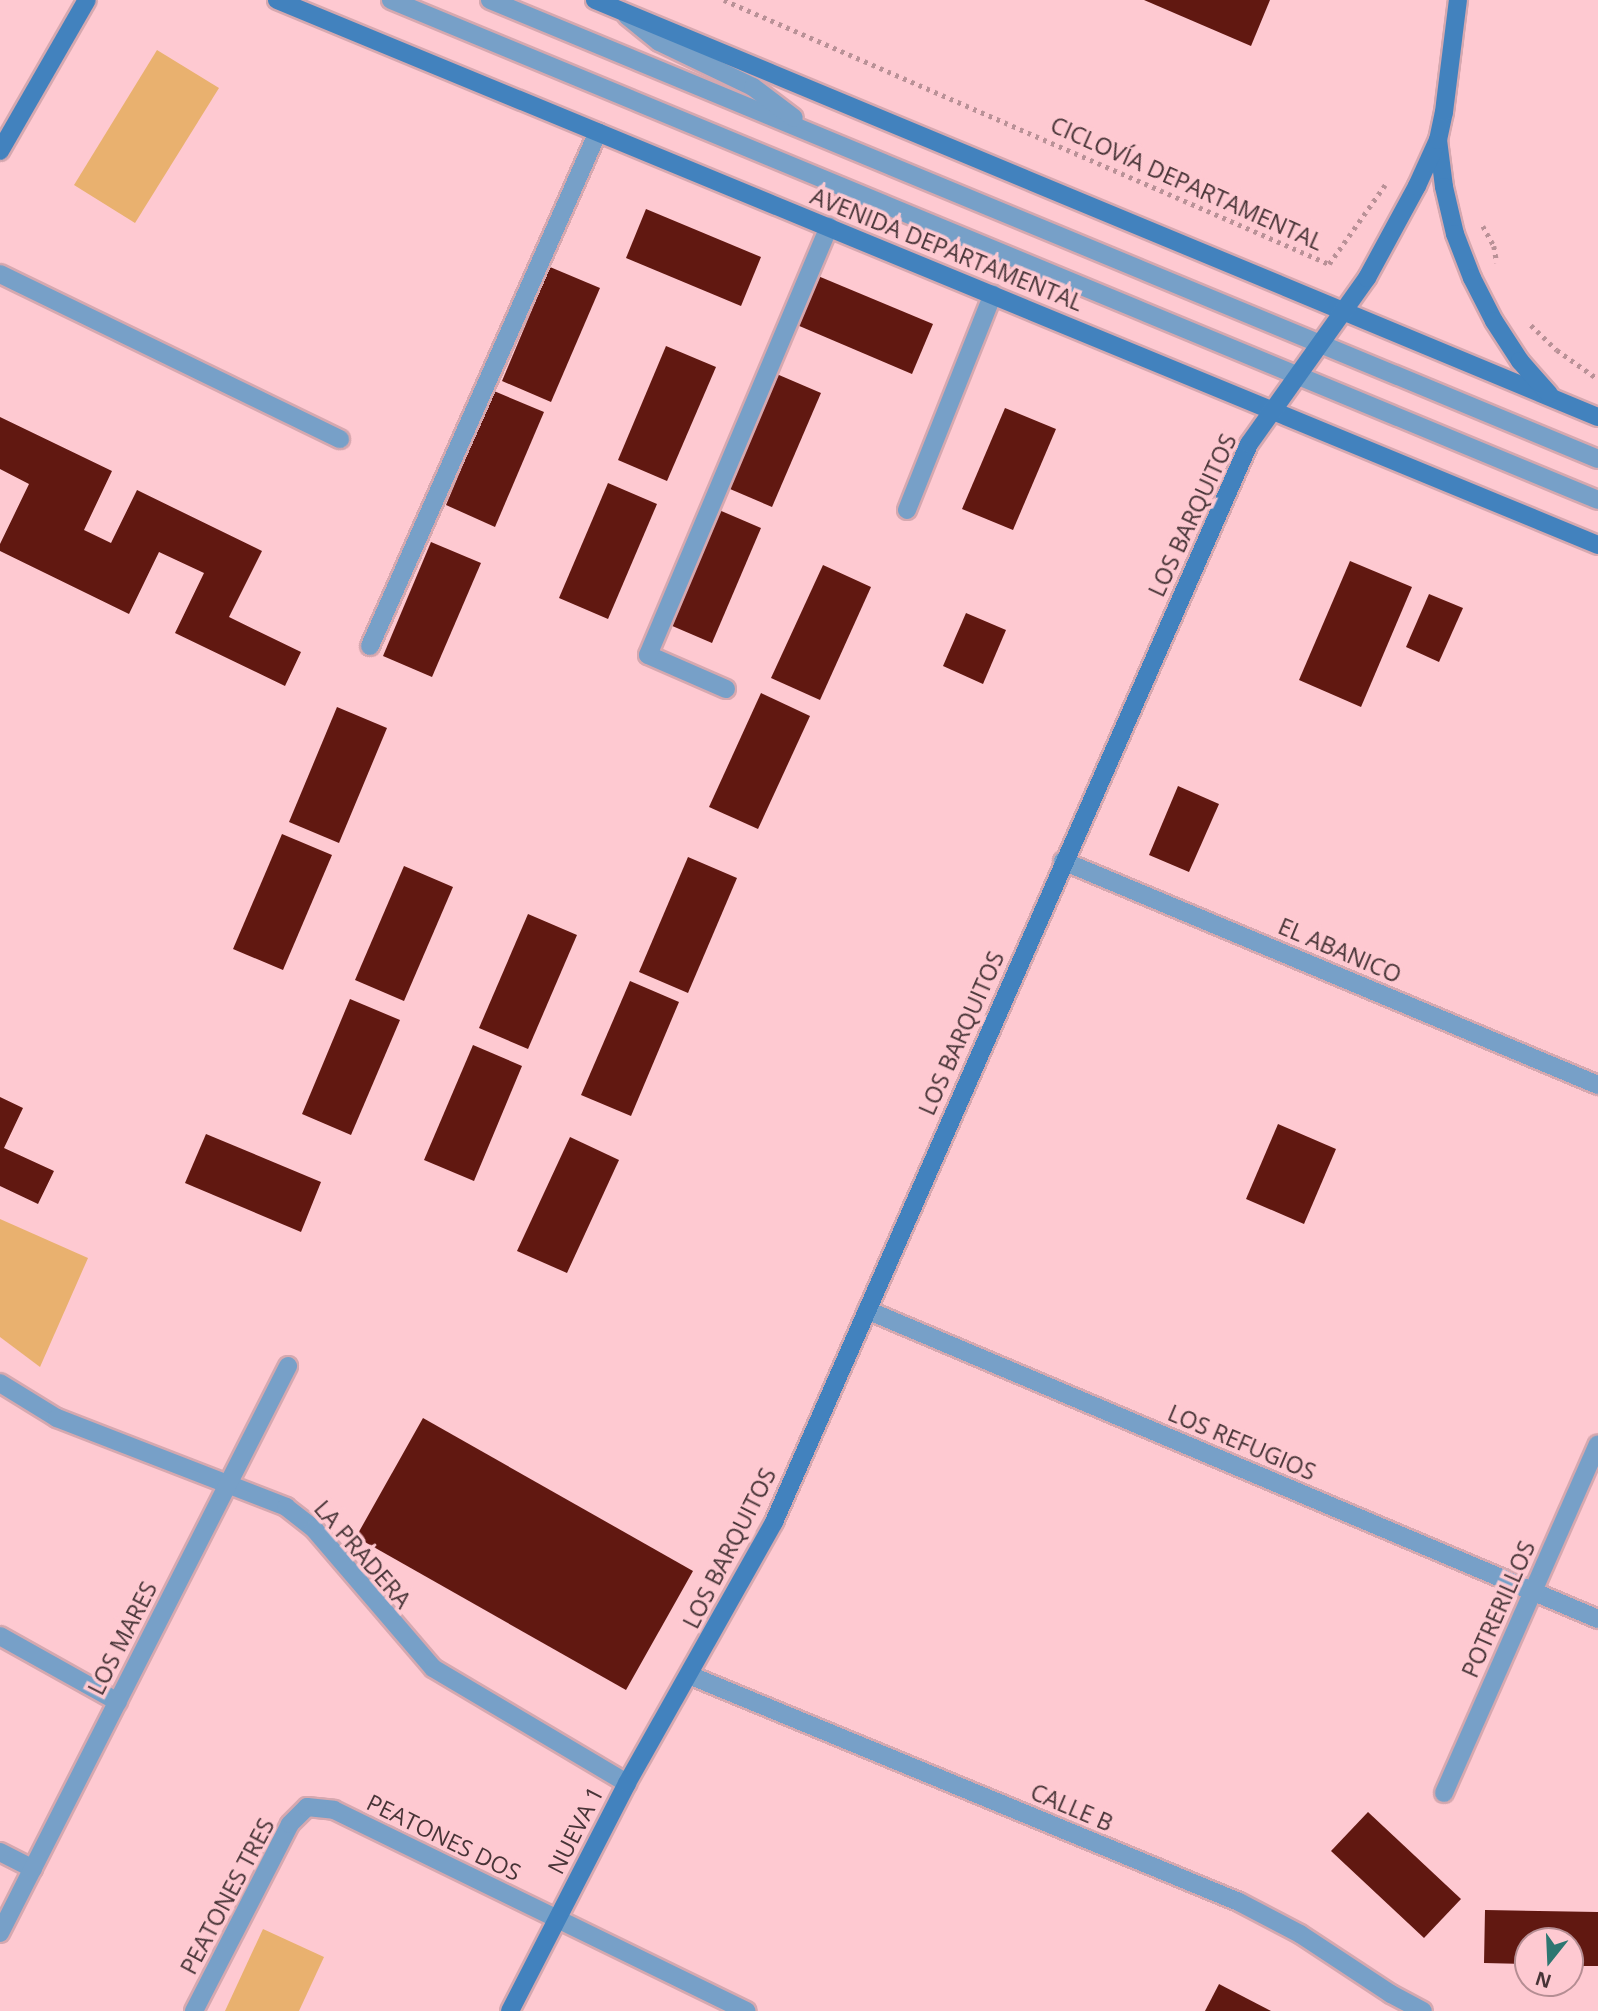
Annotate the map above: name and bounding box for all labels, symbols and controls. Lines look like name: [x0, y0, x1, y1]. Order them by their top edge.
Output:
street label: CICLOVÍA DEPARTAMENTAL: [1047, 110, 1327, 256]
street label: AVENIDA DEPARTAMENTAL: [807, 182, 1087, 316]
street label: LOS BARQUITOS: [1142, 429, 1242, 601]
street label: EL ABANICO: [1274, 912, 1406, 988]
street label: LOS BARQUITOS: [913, 947, 1009, 1119]
street label: LOS REFUGIOS: [1164, 1398, 1320, 1486]
street label: LOS BARQUITOS: [677, 1463, 781, 1633]
street label: LA PRADERA: [309, 1495, 417, 1613]
street label: POTRERILLOS: [1456, 1536, 1540, 1682]
street label: LOS MARES: [82, 1577, 162, 1699]
street label: CALLE B: [1027, 1777, 1117, 1837]
street label: NUEVA 1: [541, 1782, 609, 1878]
street label: PEATONES DOS: [363, 1788, 525, 1886]
street label: PEATONES TRES: [174, 1813, 280, 1979]
north arrow: [1514, 1927, 1584, 1997]
text: N: [1532, 1965, 1555, 1995]

